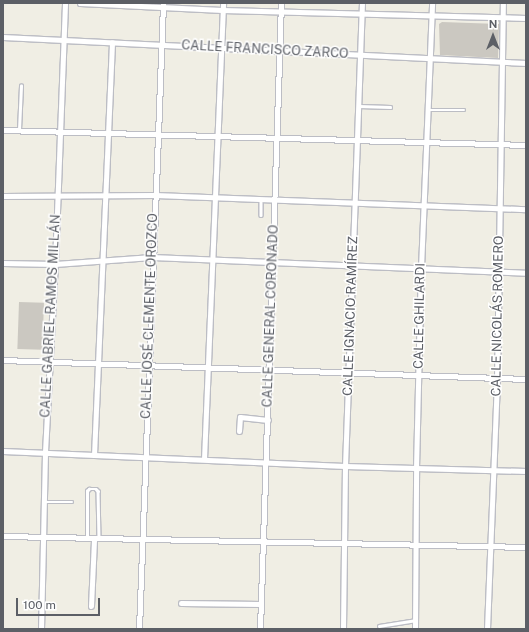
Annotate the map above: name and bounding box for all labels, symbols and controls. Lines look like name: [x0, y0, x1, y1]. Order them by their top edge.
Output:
north arrow: [473, 16, 513, 56]
text: N: [489, 18, 497, 30]
street label: CALLE FRANCISCO ZARCO: [181, 38, 349, 62]
street label: CALLE JOSÉ CLEMENTE OROZCO: [139, 213, 161, 419]
street label: CALLE GABRIEL RAMOS MILLÁN: [38, 214, 64, 418]
street label: CALLE GENERAL CORONADO: [260, 224, 282, 408]
street label: CALLE NICOLÁS ROMERO: [489, 235, 507, 397]
street label: CALLE IGNACIO RAMÍREZ: [340, 236, 362, 396]
street label: CALLE GHILARDI: [411, 263, 429, 369]
scale bar: [18, 590, 102, 616]
text: 100 m: [23, 598, 56, 612]

